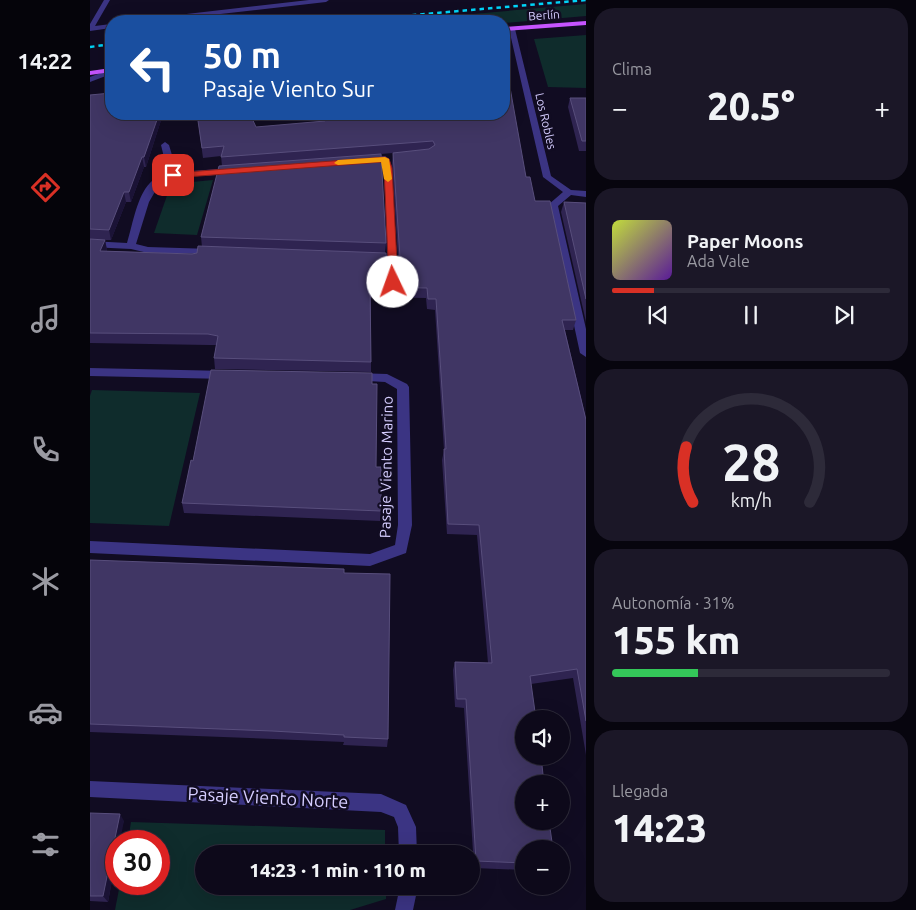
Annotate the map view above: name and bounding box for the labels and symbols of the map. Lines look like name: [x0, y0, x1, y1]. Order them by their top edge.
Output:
street label: Berlín: [528, 7, 560, 23]
street label: Los Robles: [533, 91, 559, 151]
pin: [152, 154, 194, 196]
position arrow: [366, 255, 418, 307]
street label: Pasaje Viento Marino: [376, 396, 396, 538]
street label: Pasaje Viento Norte: [187, 783, 349, 811]
speed limit sign: 30: [105, 830, 170, 895]

